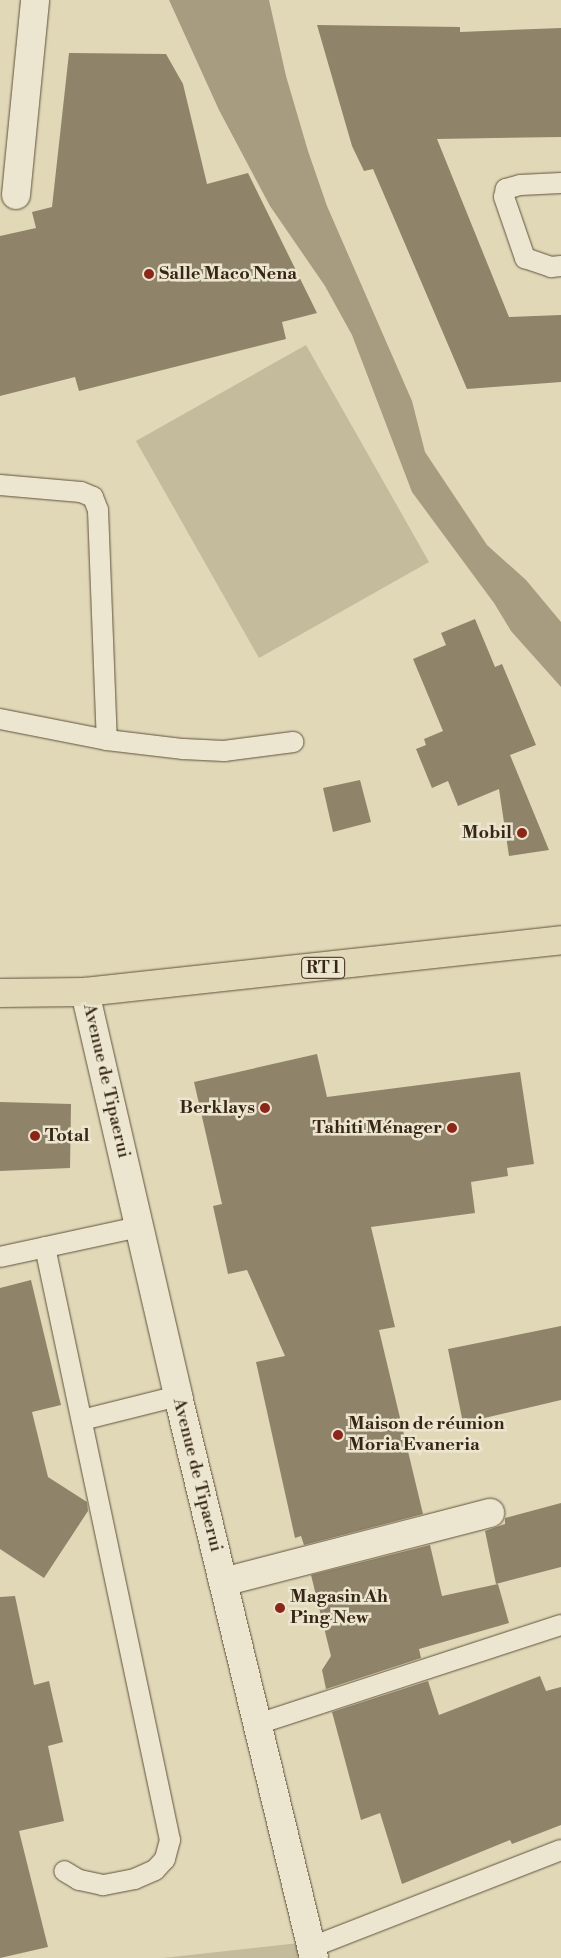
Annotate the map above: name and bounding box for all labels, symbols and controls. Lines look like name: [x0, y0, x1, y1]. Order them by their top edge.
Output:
place label: Salle Maco Nena: [159, 263, 297, 285]
marker: Salle Maco Nena: [143, 268, 155, 280]
place label: Mobil: [462, 822, 512, 844]
marker: Mobil: [516, 827, 528, 839]
road number: RT 1: [300, 954, 346, 981]
street label: Avenue de Tipaerui: [78, 1002, 134, 1160]
place label: Berklays: [179, 1097, 255, 1119]
marker: Berklays: [259, 1102, 271, 1114]
place label: Tahiti Ménager: [313, 1117, 442, 1139]
marker: Tahiti Ménager: [446, 1122, 458, 1134]
place label: Total: [45, 1125, 89, 1147]
marker: Total: [29, 1130, 41, 1142]
street label: Avenue de Tipaerui: [167, 1396, 227, 1554]
place label: Maison de réunion Moria Evaneria: [348, 1414, 504, 1456]
marker: Maison de réunion Moria Evaneria: [332, 1429, 344, 1441]
place label: Magasin Ah Ping New: [290, 1587, 388, 1630]
marker: Magasin Ah Ping New: [274, 1602, 286, 1614]

